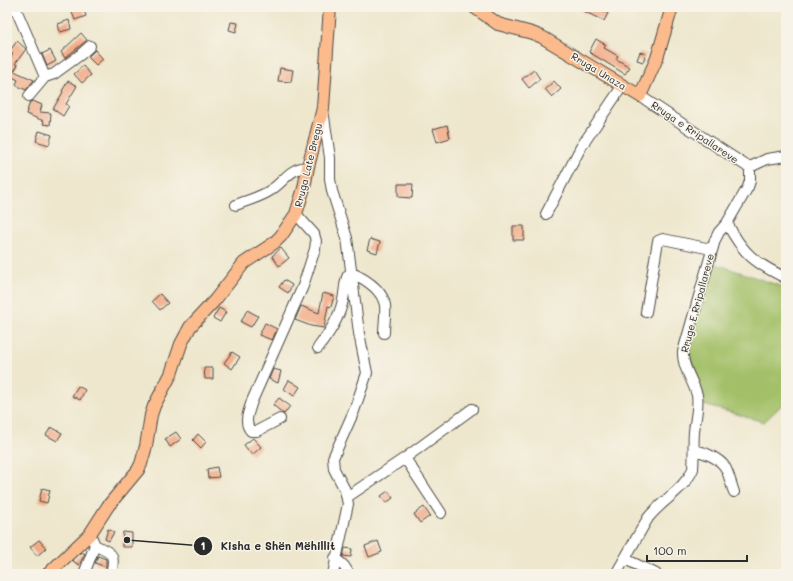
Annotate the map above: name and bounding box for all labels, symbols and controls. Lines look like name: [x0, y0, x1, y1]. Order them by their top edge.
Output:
street label: Rruga Unaza: [569, 49, 629, 93]
street label: Rruga e Rripallareve: [649, 98, 741, 166]
street label: Rruga Late Bregu: [291, 122, 325, 208]
street label: Rruge E Rripallareve: [677, 252, 717, 354]
callout: Kisha e Shën Mëhillit: [193, 535, 343, 558]
text: 1: [200, 537, 206, 553]
scale bar: [647, 537, 747, 563]
text: Kisha e Shën Mëhillit: [221, 538, 335, 553]
text: 100 m: [653, 542, 687, 558]

